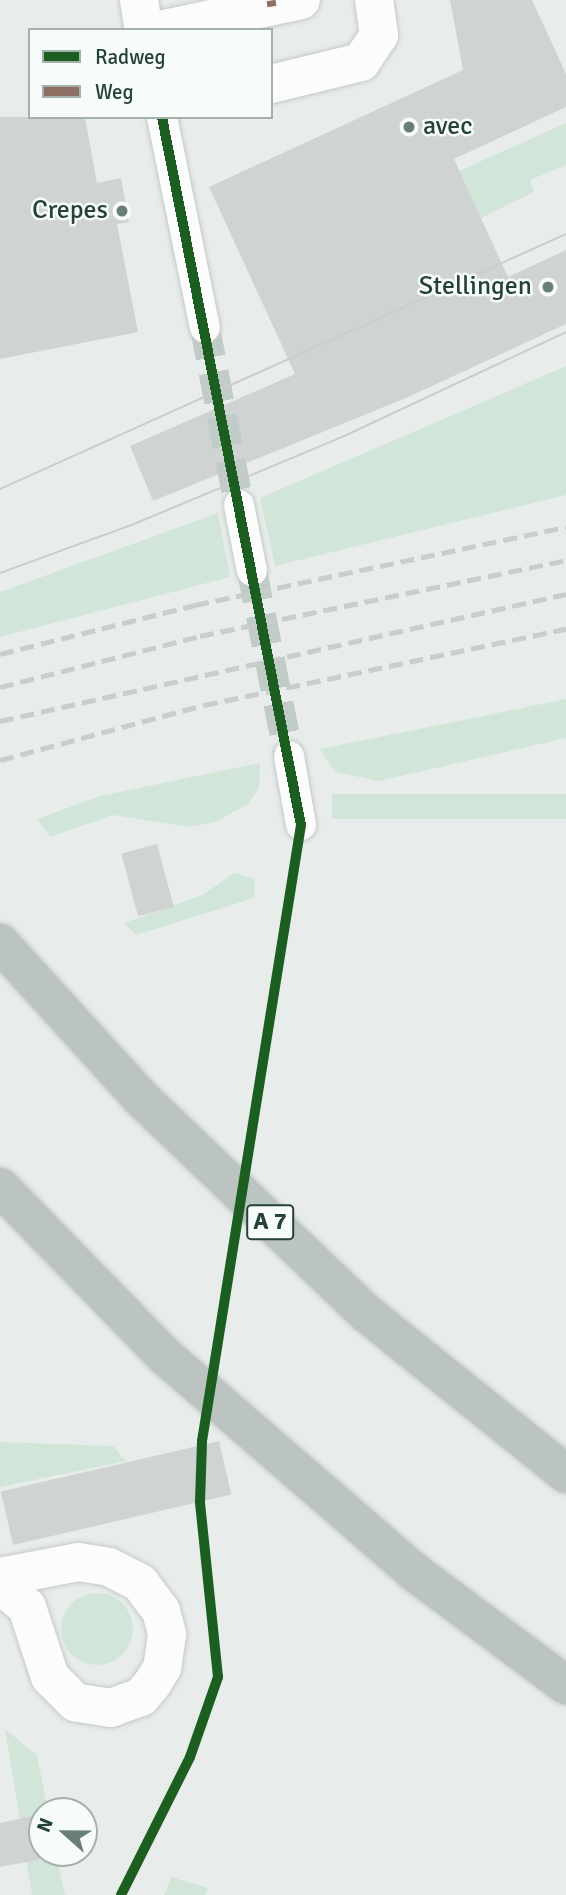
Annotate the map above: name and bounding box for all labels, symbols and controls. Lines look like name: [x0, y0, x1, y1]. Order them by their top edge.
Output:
legend: [28, 28, 273, 119]
text: Radweg: [95, 44, 166, 70]
text: Weg: [95, 79, 134, 105]
place label: avec: [423, 111, 473, 143]
marker: avec: [401, 119, 417, 135]
place label: Crepes: [32, 195, 108, 227]
marker: Crepes: [114, 203, 130, 219]
place label: Stellingen: [419, 271, 532, 303]
marker: Stellingen: [538, 277, 558, 297]
road number: A 7: [246, 1202, 294, 1242]
north arrow: [28, 1797, 98, 1867]
text: N: [32, 1815, 59, 1836]

